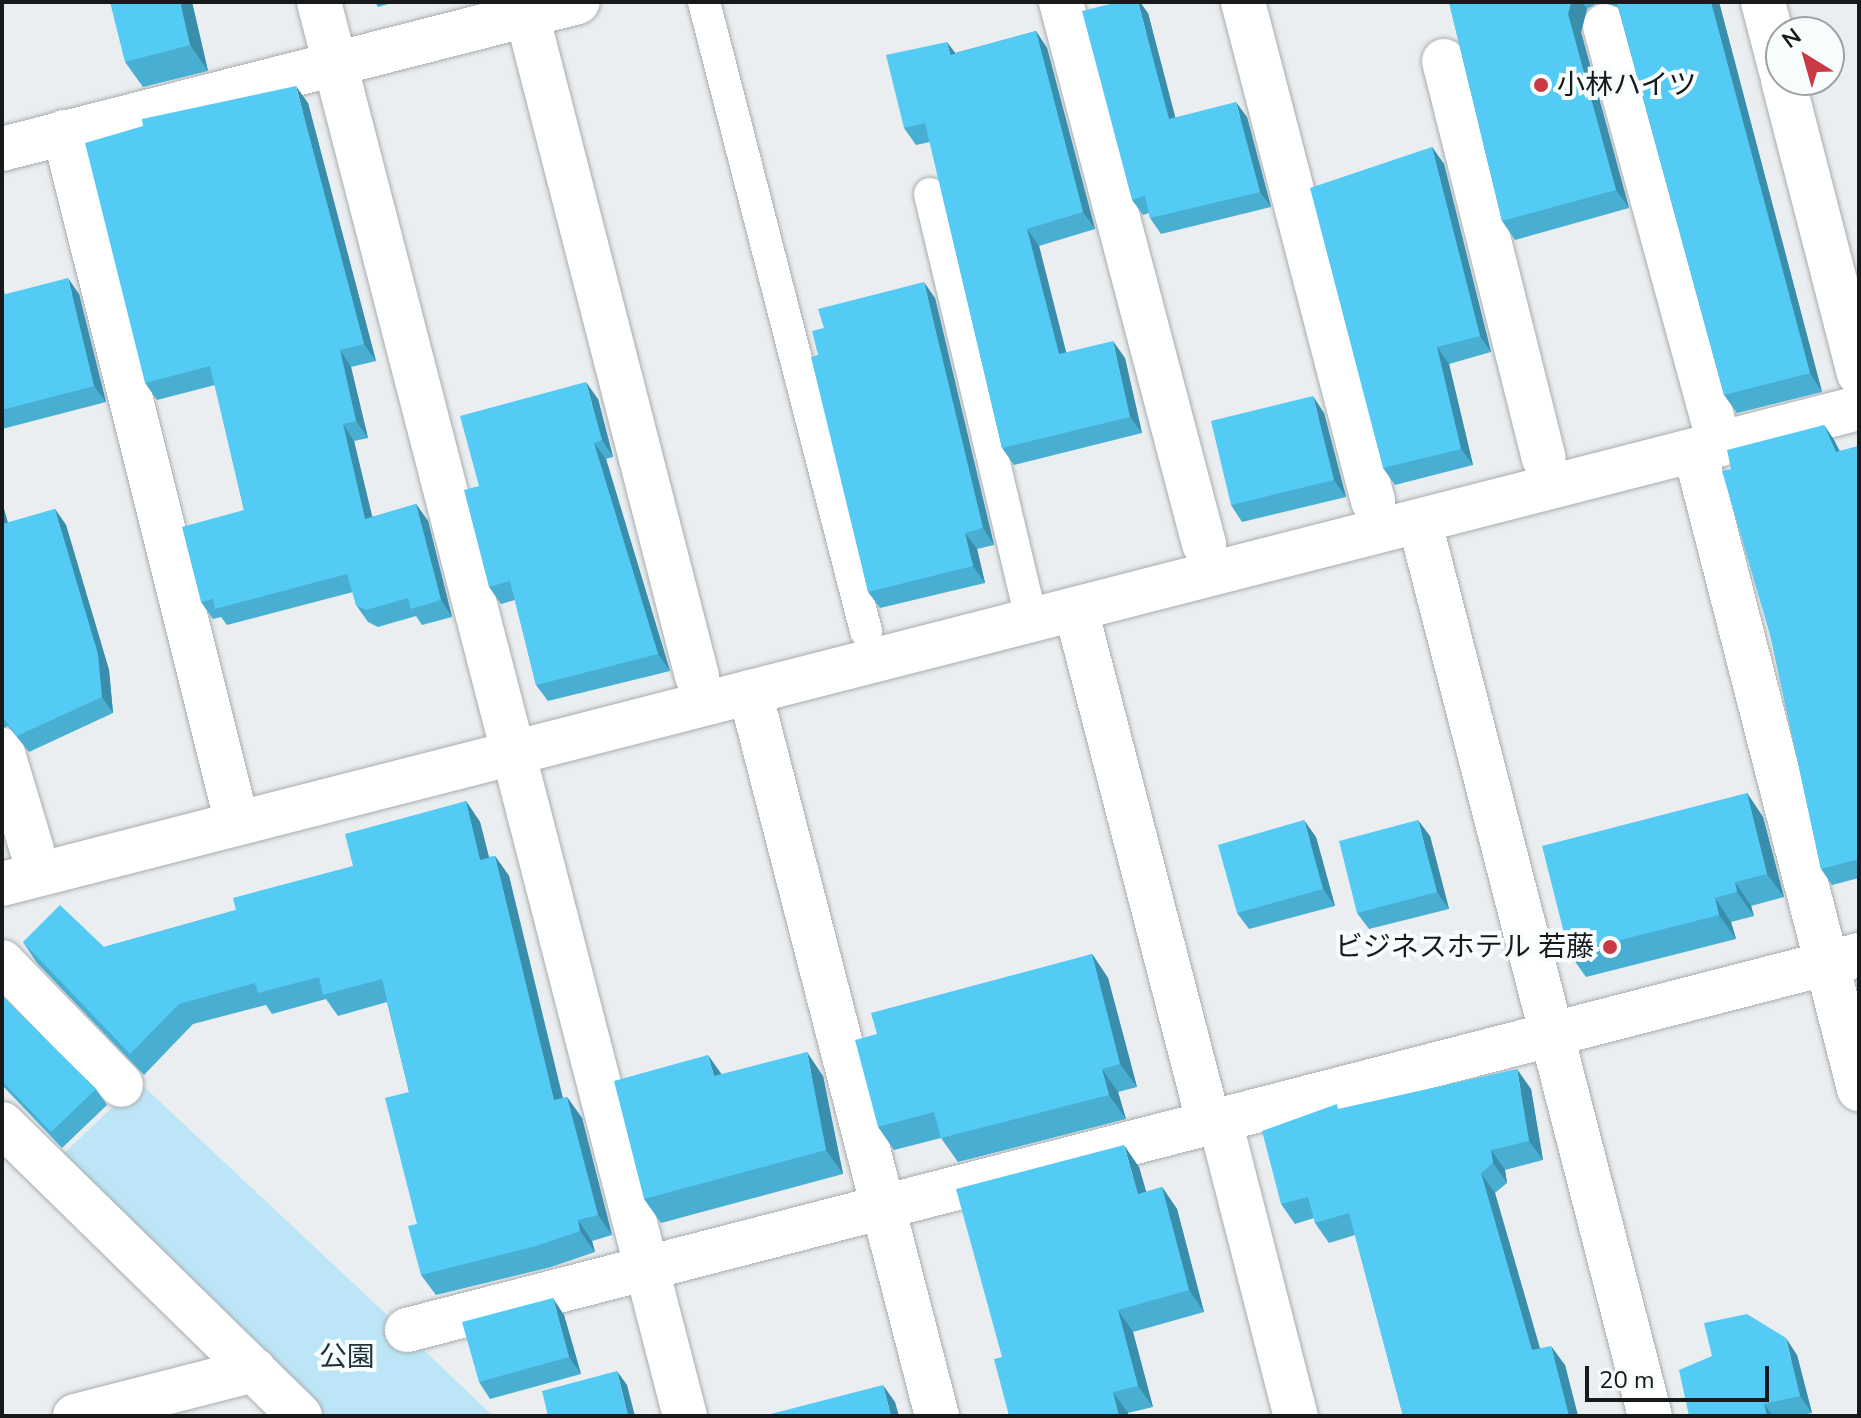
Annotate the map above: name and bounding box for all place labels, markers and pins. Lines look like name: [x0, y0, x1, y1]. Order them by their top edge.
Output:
place label: 小林ハイツ: [1557, 68, 1697, 102]
marker: 小林ハイツ: [1532, 76, 1550, 94]
place label: ビジネスホテル 若藤: [1335, 930, 1594, 964]
marker: ビジネスホテル 若藤: [1601, 938, 1619, 956]

